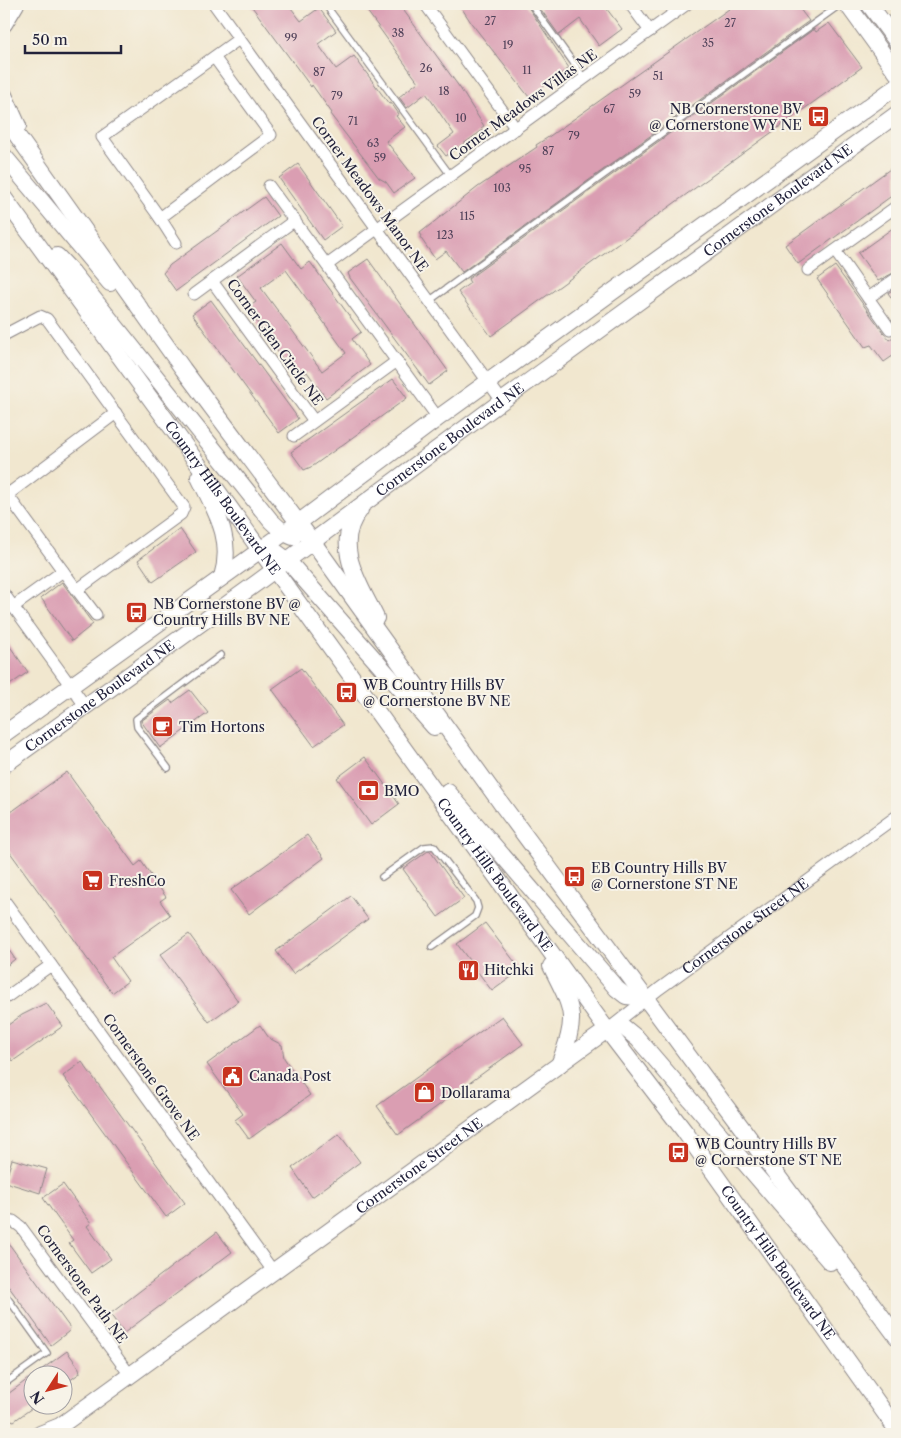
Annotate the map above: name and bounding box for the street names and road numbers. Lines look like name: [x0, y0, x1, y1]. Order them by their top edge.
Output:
street label: Corner Meadows Villas NE: [445, 45, 601, 165]
street label: Corner Meadows Manor NE: [308, 113, 432, 275]
street label: Cornerstone Boulevard NE: [700, 140, 856, 261]
street label: Corner Glen Circle NE: [223, 275, 327, 409]
street label: Cornerstone Boulevard NE: [372, 379, 528, 501]
street label: Country Hills Boulevard NE: [161, 417, 284, 578]
street label: Cornerstone Boulevard NE: [21, 636, 178, 756]
street label: Country Hills Boulevard NE: [433, 794, 557, 955]
street label: Cornerstone Street NE: [678, 874, 812, 978]
street label: Cornerstone Grove NE: [99, 1010, 203, 1144]
street label: Cornerstone Street NE: [352, 1114, 486, 1218]
street label: Country Hills Boulevard NE: [717, 1182, 839, 1343]
street label: Cornerstone Path NE: [33, 1221, 131, 1347]

